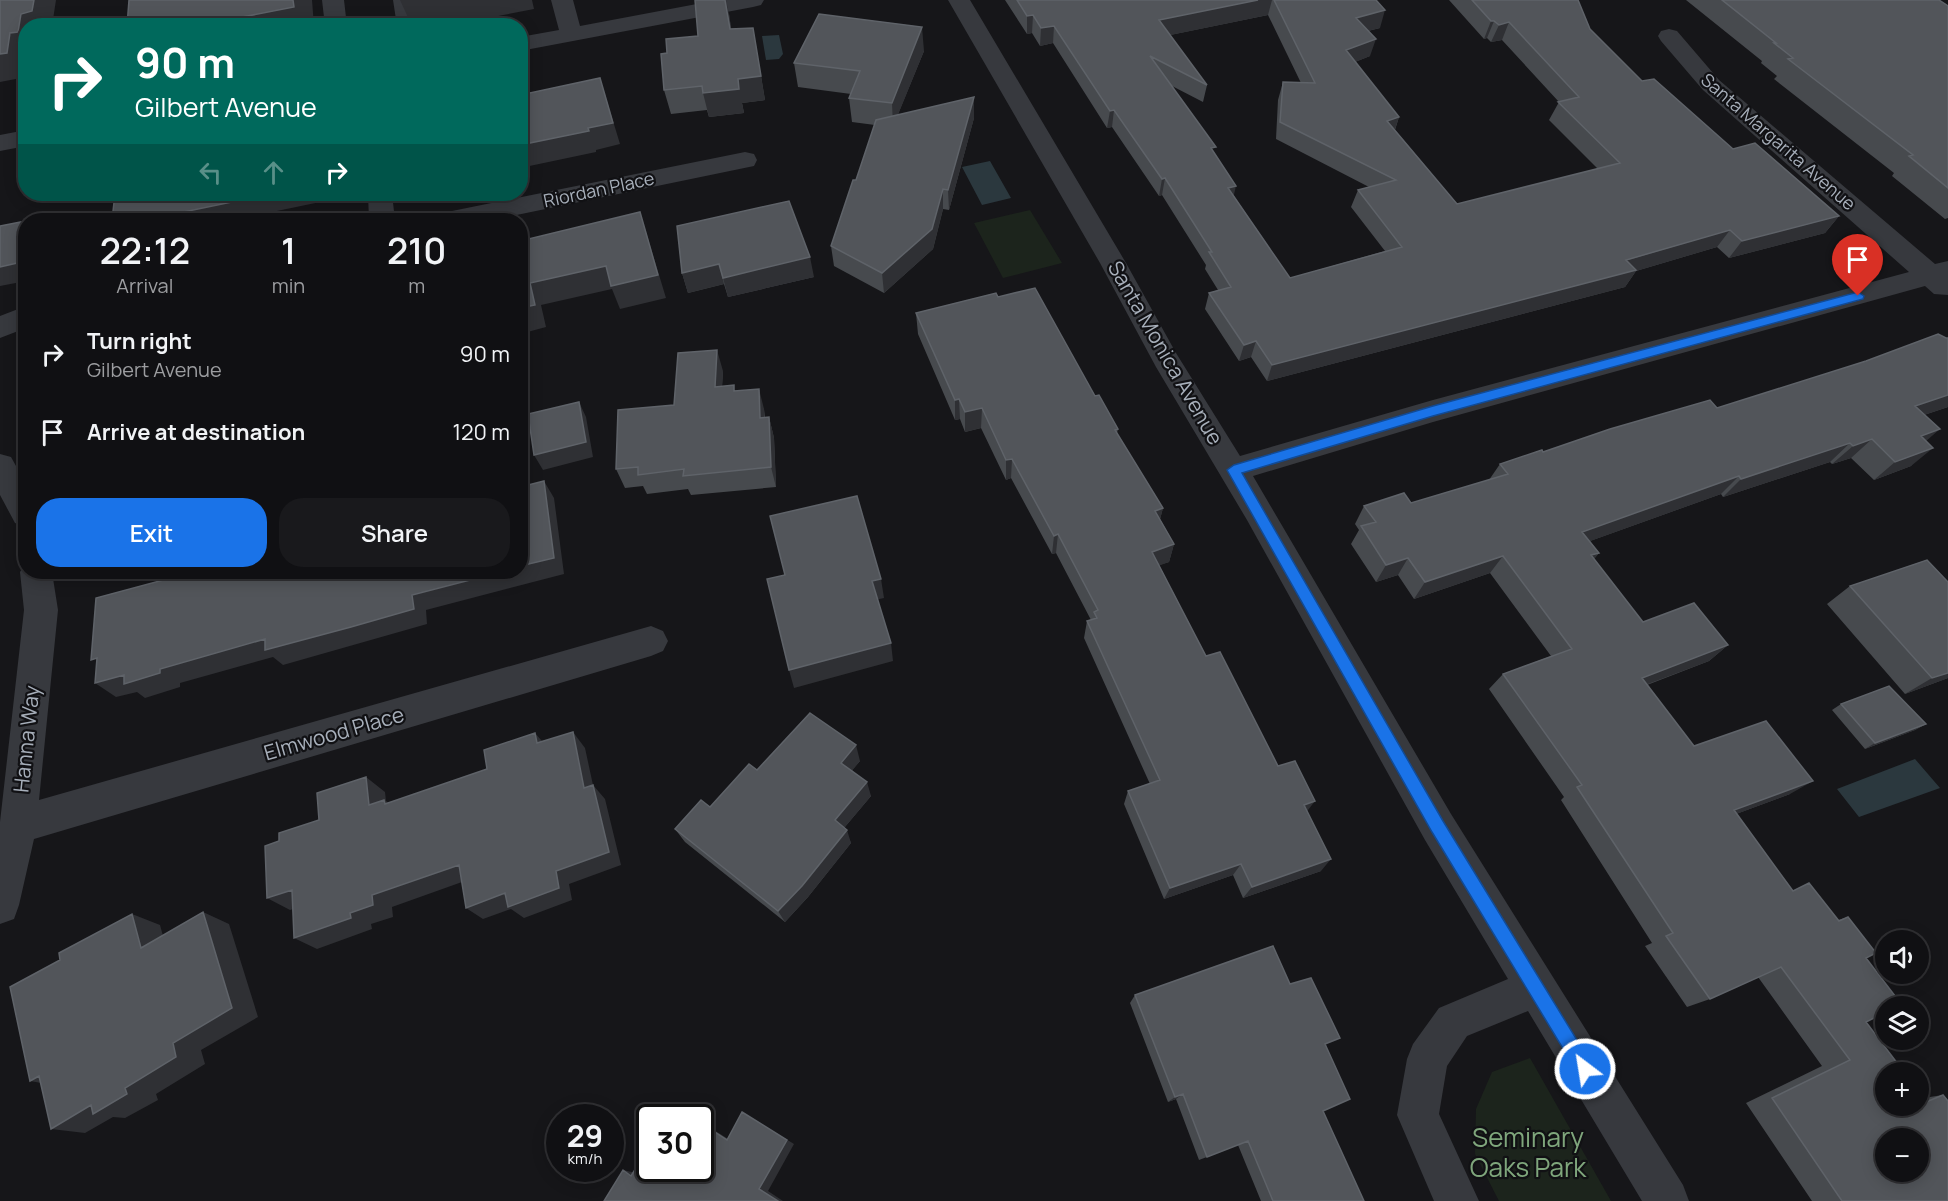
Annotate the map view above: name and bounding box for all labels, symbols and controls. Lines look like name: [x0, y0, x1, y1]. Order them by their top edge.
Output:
text: 90 m: [135, 33, 235, 91]
icon: right: [36, 42, 114, 120]
street label: Santa Margarita Avenue: [1696, 67, 1861, 215]
text: Gilbert Avenue: [135, 88, 317, 125]
icon: left: [194, 156, 227, 189]
icon: ahead: [257, 156, 290, 189]
icon: right: [320, 156, 353, 189]
street label: Riordan Place: [541, 166, 656, 212]
text: 22:12: [100, 226, 190, 275]
text: 1: [281, 226, 296, 275]
text: 210: [387, 226, 446, 275]
pin: [1832, 234, 1883, 296]
icon: arrive: [1841, 243, 1874, 276]
street label: Santa Monica Avenue: [1102, 255, 1230, 450]
text: Arrival: [116, 272, 173, 299]
text: min: [272, 272, 305, 299]
text: m: [408, 272, 425, 299]
text: Turn right: [87, 326, 192, 356]
icon: right: [36, 338, 69, 371]
text: 90 m: [460, 339, 510, 369]
text: Gilbert Avenue: [87, 356, 222, 383]
icon: arrive: [36, 416, 69, 449]
text: Arrive at destination: [87, 417, 305, 447]
text: 120 m: [452, 417, 510, 447]
button: Exit: [36, 498, 267, 567]
button: Share: [279, 498, 510, 567]
street label: Hanna Way: [6, 684, 46, 794]
street label: Elmwood Place: [260, 700, 407, 766]
map controls: [1875, 930, 1929, 1182]
button: sound: [1875, 930, 1929, 984]
button: layers: [1875, 996, 1929, 1050]
position arrow: [1553, 1037, 1617, 1101]
button: +: [1875, 1062, 1929, 1116]
speed limit sign: 30: [636, 1104, 714, 1182]
text: 29: [567, 1115, 603, 1156]
park label: Seminary Oaks Park: [1470, 1119, 1587, 1185]
button: −: [1875, 1128, 1929, 1182]
text: km/h: [568, 1148, 602, 1169]

